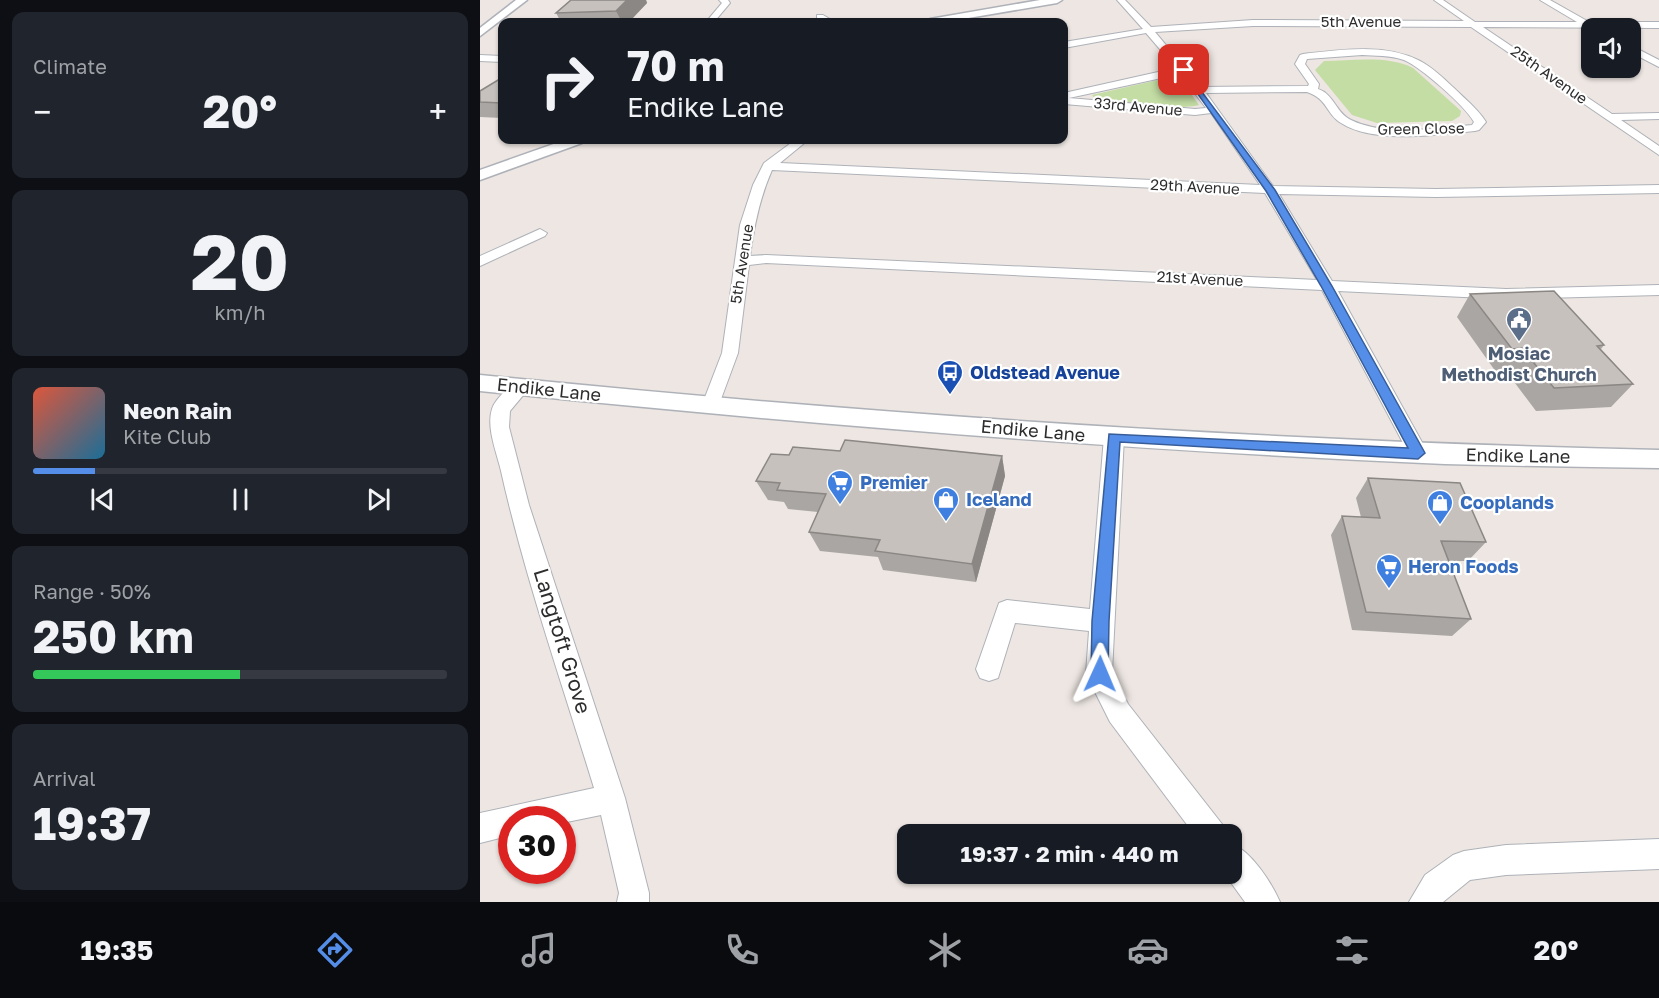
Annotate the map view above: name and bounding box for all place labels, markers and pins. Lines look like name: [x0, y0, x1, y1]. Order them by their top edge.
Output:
pin: [1158, 44, 1209, 95]
public building icon: Mosiac Methodist Church: [1504, 305, 1534, 343]
place label: Mosiac Methodist Church: [1441, 342, 1597, 385]
bus stop icon: Oldstead Avenue: [935, 358, 965, 396]
place label: Oldstead Avenue: [970, 361, 1120, 383]
supermarket icon: Premier: [825, 468, 855, 506]
place label: Premier: [860, 471, 928, 493]
shop icon: Iceland: [931, 485, 961, 523]
place label: Iceland: [966, 488, 1032, 510]
shop icon: Cooplands: [1425, 488, 1455, 526]
place label: Cooplands: [1460, 491, 1554, 513]
supermarket icon: Heron Foods: [1374, 552, 1404, 590]
place label: Heron Foods: [1408, 555, 1519, 577]

